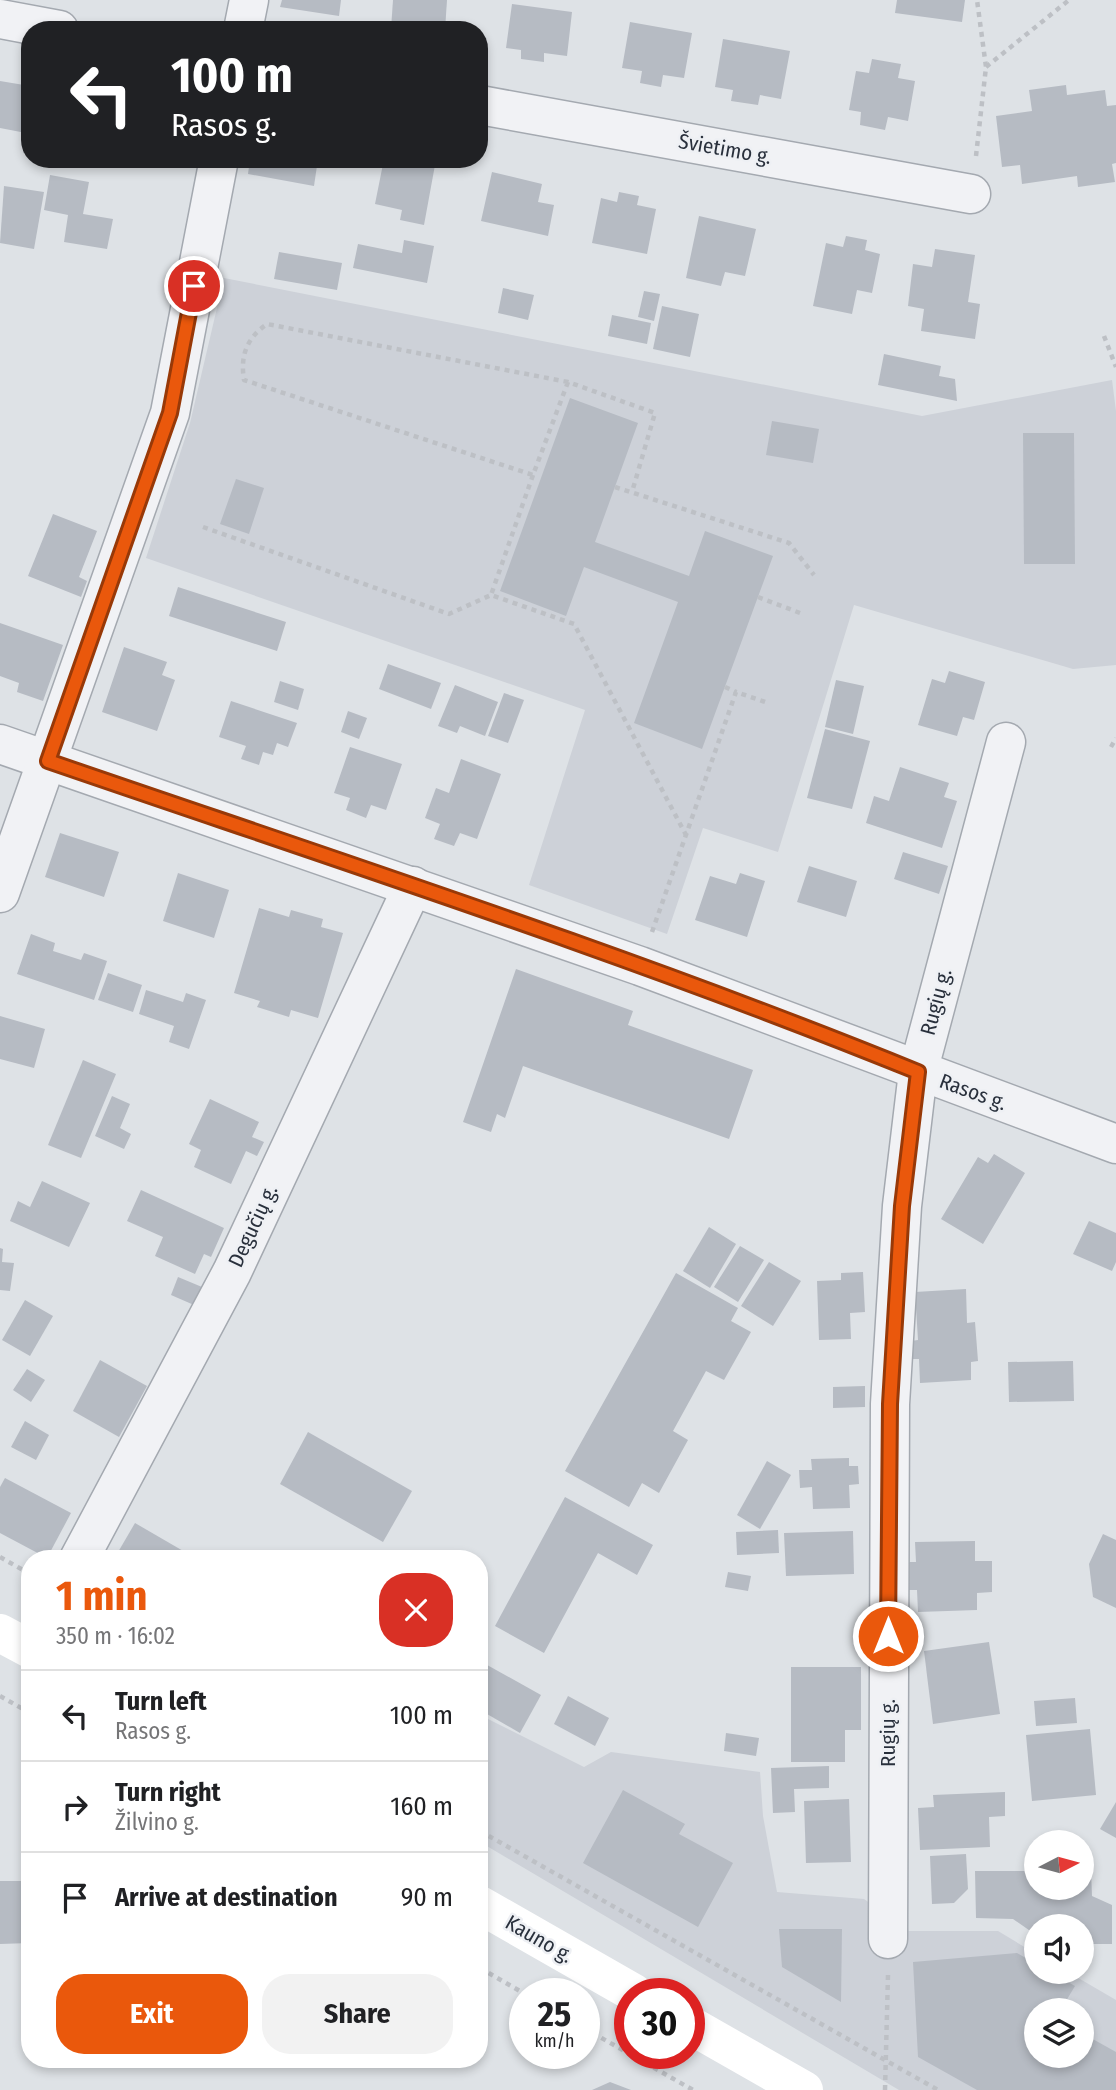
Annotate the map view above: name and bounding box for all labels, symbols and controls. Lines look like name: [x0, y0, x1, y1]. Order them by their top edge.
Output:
text: 100 m: [171, 46, 293, 105]
icon: left: [56, 49, 147, 140]
text: Rasos g.: [171, 106, 277, 144]
street label: Švietimo g.: [677, 128, 773, 170]
pin: [164, 256, 224, 316]
icon: arrive: [175, 267, 213, 305]
street label: Rugių g.: [915, 966, 957, 1038]
street label: Rasos g.: [936, 1068, 1010, 1116]
street label: Degučių g.: [223, 1181, 283, 1271]
text: 1 min: [56, 1571, 147, 1621]
button: close: [379, 1573, 453, 1647]
position arrow: [851, 1599, 925, 1673]
text: 350 m · 16:02: [56, 1622, 175, 1650]
text: Turn left: [115, 1686, 207, 1717]
icon: left: [56, 1697, 94, 1735]
street label: Rugių g.: [875, 1699, 901, 1767]
text: 100 m: [390, 1700, 453, 1731]
text: Rasos g.: [115, 1717, 191, 1745]
text: Turn right: [115, 1777, 221, 1808]
icon: right: [56, 1788, 94, 1826]
text: 160 m: [390, 1791, 453, 1822]
text: Žilvino g.: [115, 1808, 199, 1836]
north arrow: [1024, 1830, 1094, 1900]
map controls: [1024, 1830, 1094, 2068]
icon: arrive: [56, 1879, 94, 1917]
text: Arrive at destination: [115, 1882, 338, 1913]
text: 90 m: [401, 1882, 453, 1913]
street label: Kauno g.: [501, 1909, 577, 1969]
button: sound: [1024, 1914, 1094, 1984]
button: Exit: [56, 1974, 248, 2054]
button: Share: [262, 1974, 453, 2054]
speed limit sign: 30: [614, 1978, 705, 2069]
text: 25: [538, 1993, 571, 2035]
button: layers: [1024, 1998, 1094, 2068]
text: km/h: [534, 2030, 575, 2052]

